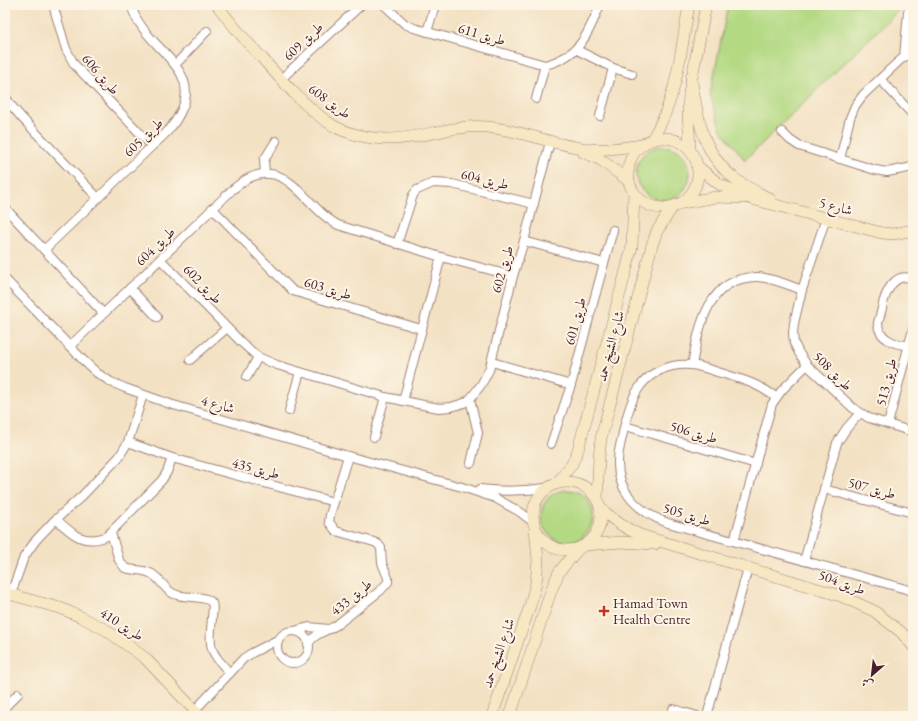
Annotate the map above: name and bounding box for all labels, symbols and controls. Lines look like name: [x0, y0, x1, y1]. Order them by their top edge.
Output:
street label: طريق 609: [279, 18, 327, 64]
street label: طريق 611: [456, 19, 508, 49]
street label: طريق 606: [78, 50, 124, 98]
street label: طريق 608: [305, 79, 355, 123]
street label: طريق 605: [119, 114, 167, 160]
street label: طريق 604: [459, 164, 511, 194]
street label: شارع 5: [817, 193, 855, 222]
street label: طريق 604: [131, 223, 179, 269]
street label: طريق 602: [487, 243, 517, 295]
street label: طريق 602: [180, 260, 226, 308]
street label: طريق 603: [302, 272, 354, 304]
street label: طريق 601: [560, 295, 590, 347]
street label: شارع الشيخ حمد: [592, 309, 632, 384]
street label: طريق 508: [809, 347, 857, 395]
street label: طريق 513: [871, 356, 901, 408]
street label: شارع 4: [198, 391, 237, 420]
street label: طريق 506: [668, 417, 720, 447]
street label: طريق 435: [230, 453, 282, 483]
street label: طريق 507: [846, 473, 898, 503]
street label: طريق 505: [661, 498, 713, 530]
street label: طريق 504: [816, 565, 868, 599]
street label: طريق 433: [326, 575, 376, 619]
place label: Hamad Town Health Centre: [613, 594, 691, 628]
street label: طريق 410: [97, 603, 147, 645]
marker: Hamad Town Health Centre: [598, 605, 610, 617]
street label: شارع الشيخ حمد: [478, 616, 522, 692]
north arrow: [852, 655, 892, 695]
text: ش: [859, 675, 875, 693]

